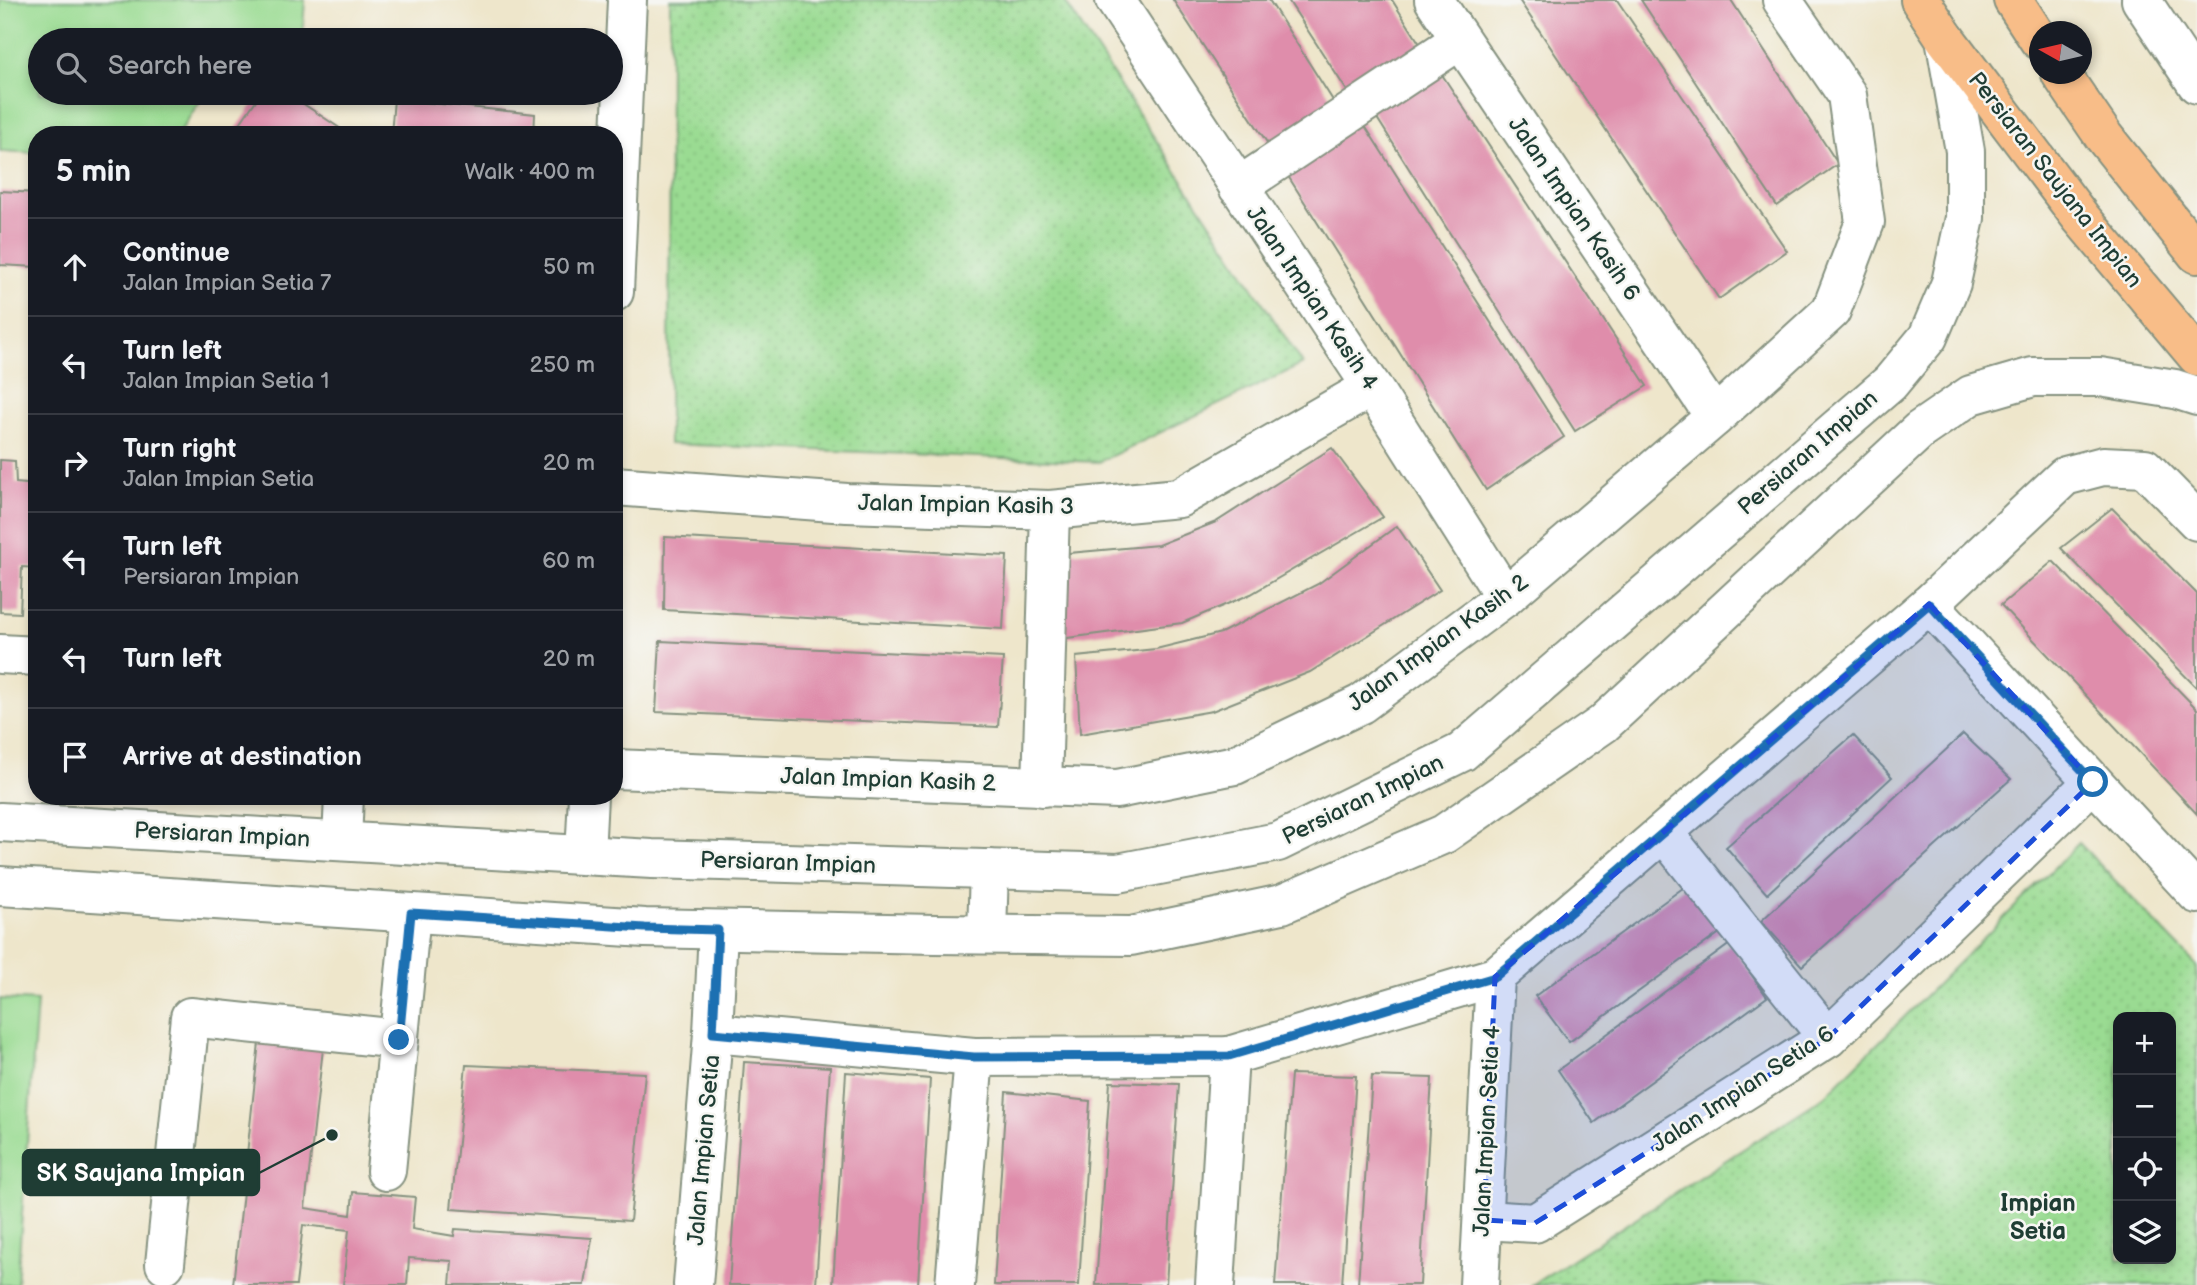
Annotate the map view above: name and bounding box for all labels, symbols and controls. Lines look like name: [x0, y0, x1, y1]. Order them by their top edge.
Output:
north arrow: [2029, 21, 2092, 84]
search box: [28, 28, 623, 105]
icon: search: [52, 48, 90, 86]
text: Search here: [108, 51, 252, 82]
street label: Persiaran Saujana Impian: [1962, 67, 2148, 293]
street label: Jalan Impian Kasih 6: [1502, 112, 1646, 306]
text: 5 min: [56, 154, 131, 190]
text: Walk · 400 m: [465, 158, 595, 186]
street label: Jalan Impian Kasih 4: [1240, 201, 1384, 395]
text: Continue: [123, 238, 230, 269]
icon: ahead: [56, 248, 94, 286]
text: 50 m: [543, 253, 595, 281]
text: Jalan Impian Setia 7: [123, 269, 331, 297]
text: Turn left: [123, 336, 222, 367]
icon: left: [56, 346, 94, 384]
text: 250 m: [529, 351, 595, 379]
text: Jalan Impian Setia 1: [123, 367, 329, 395]
street label: Persiaran Impian: [1732, 385, 1884, 521]
text: Turn right: [123, 434, 236, 465]
icon: right: [56, 444, 94, 482]
text: 20 m: [543, 449, 595, 477]
text: Jalan Impian Setia: [123, 465, 314, 493]
street label: Jalan Impian Kasih 3: [858, 489, 1074, 521]
text: Turn left: [123, 532, 222, 563]
icon: left: [56, 542, 94, 580]
text: 60 m: [542, 547, 595, 575]
text: Persiaran Impian: [123, 563, 299, 591]
street label: Jalan Impian Kasih 2: [1343, 568, 1534, 718]
icon: left: [56, 640, 94, 678]
text: Turn left: [123, 644, 222, 675]
text: 20 m: [543, 645, 595, 673]
icon: arrive: [56, 738, 94, 776]
text: Arrive at destination: [123, 742, 362, 773]
street label: Persiaran Impian: [1278, 749, 1448, 851]
street label: Jalan Impian Kasih 2: [780, 762, 997, 798]
route start: [2077, 766, 2108, 797]
street label: Persiaran Impian: [133, 816, 311, 854]
street label: Persiaran Impian: [699, 846, 877, 880]
map controls: [2113, 1012, 2176, 1264]
button: +: [2113, 1012, 2176, 1075]
street label: Jalan Impian Setia 6: [1647, 1020, 1839, 1158]
route end: [383, 1024, 414, 1055]
street label: Jalan Impian Setia 4: [1467, 1025, 1507, 1237]
street label: Jalan Impian Setia: [682, 1053, 726, 1247]
button: −: [2113, 1075, 2176, 1138]
button: locate: [2113, 1138, 2176, 1201]
callout: SK Saujana Impian: [23, 1150, 259, 1195]
text: SK Saujana Impian: [37, 1159, 245, 1188]
district label: Impian Setia: [2000, 1189, 2076, 1246]
button: layers: [2113, 1201, 2176, 1264]

